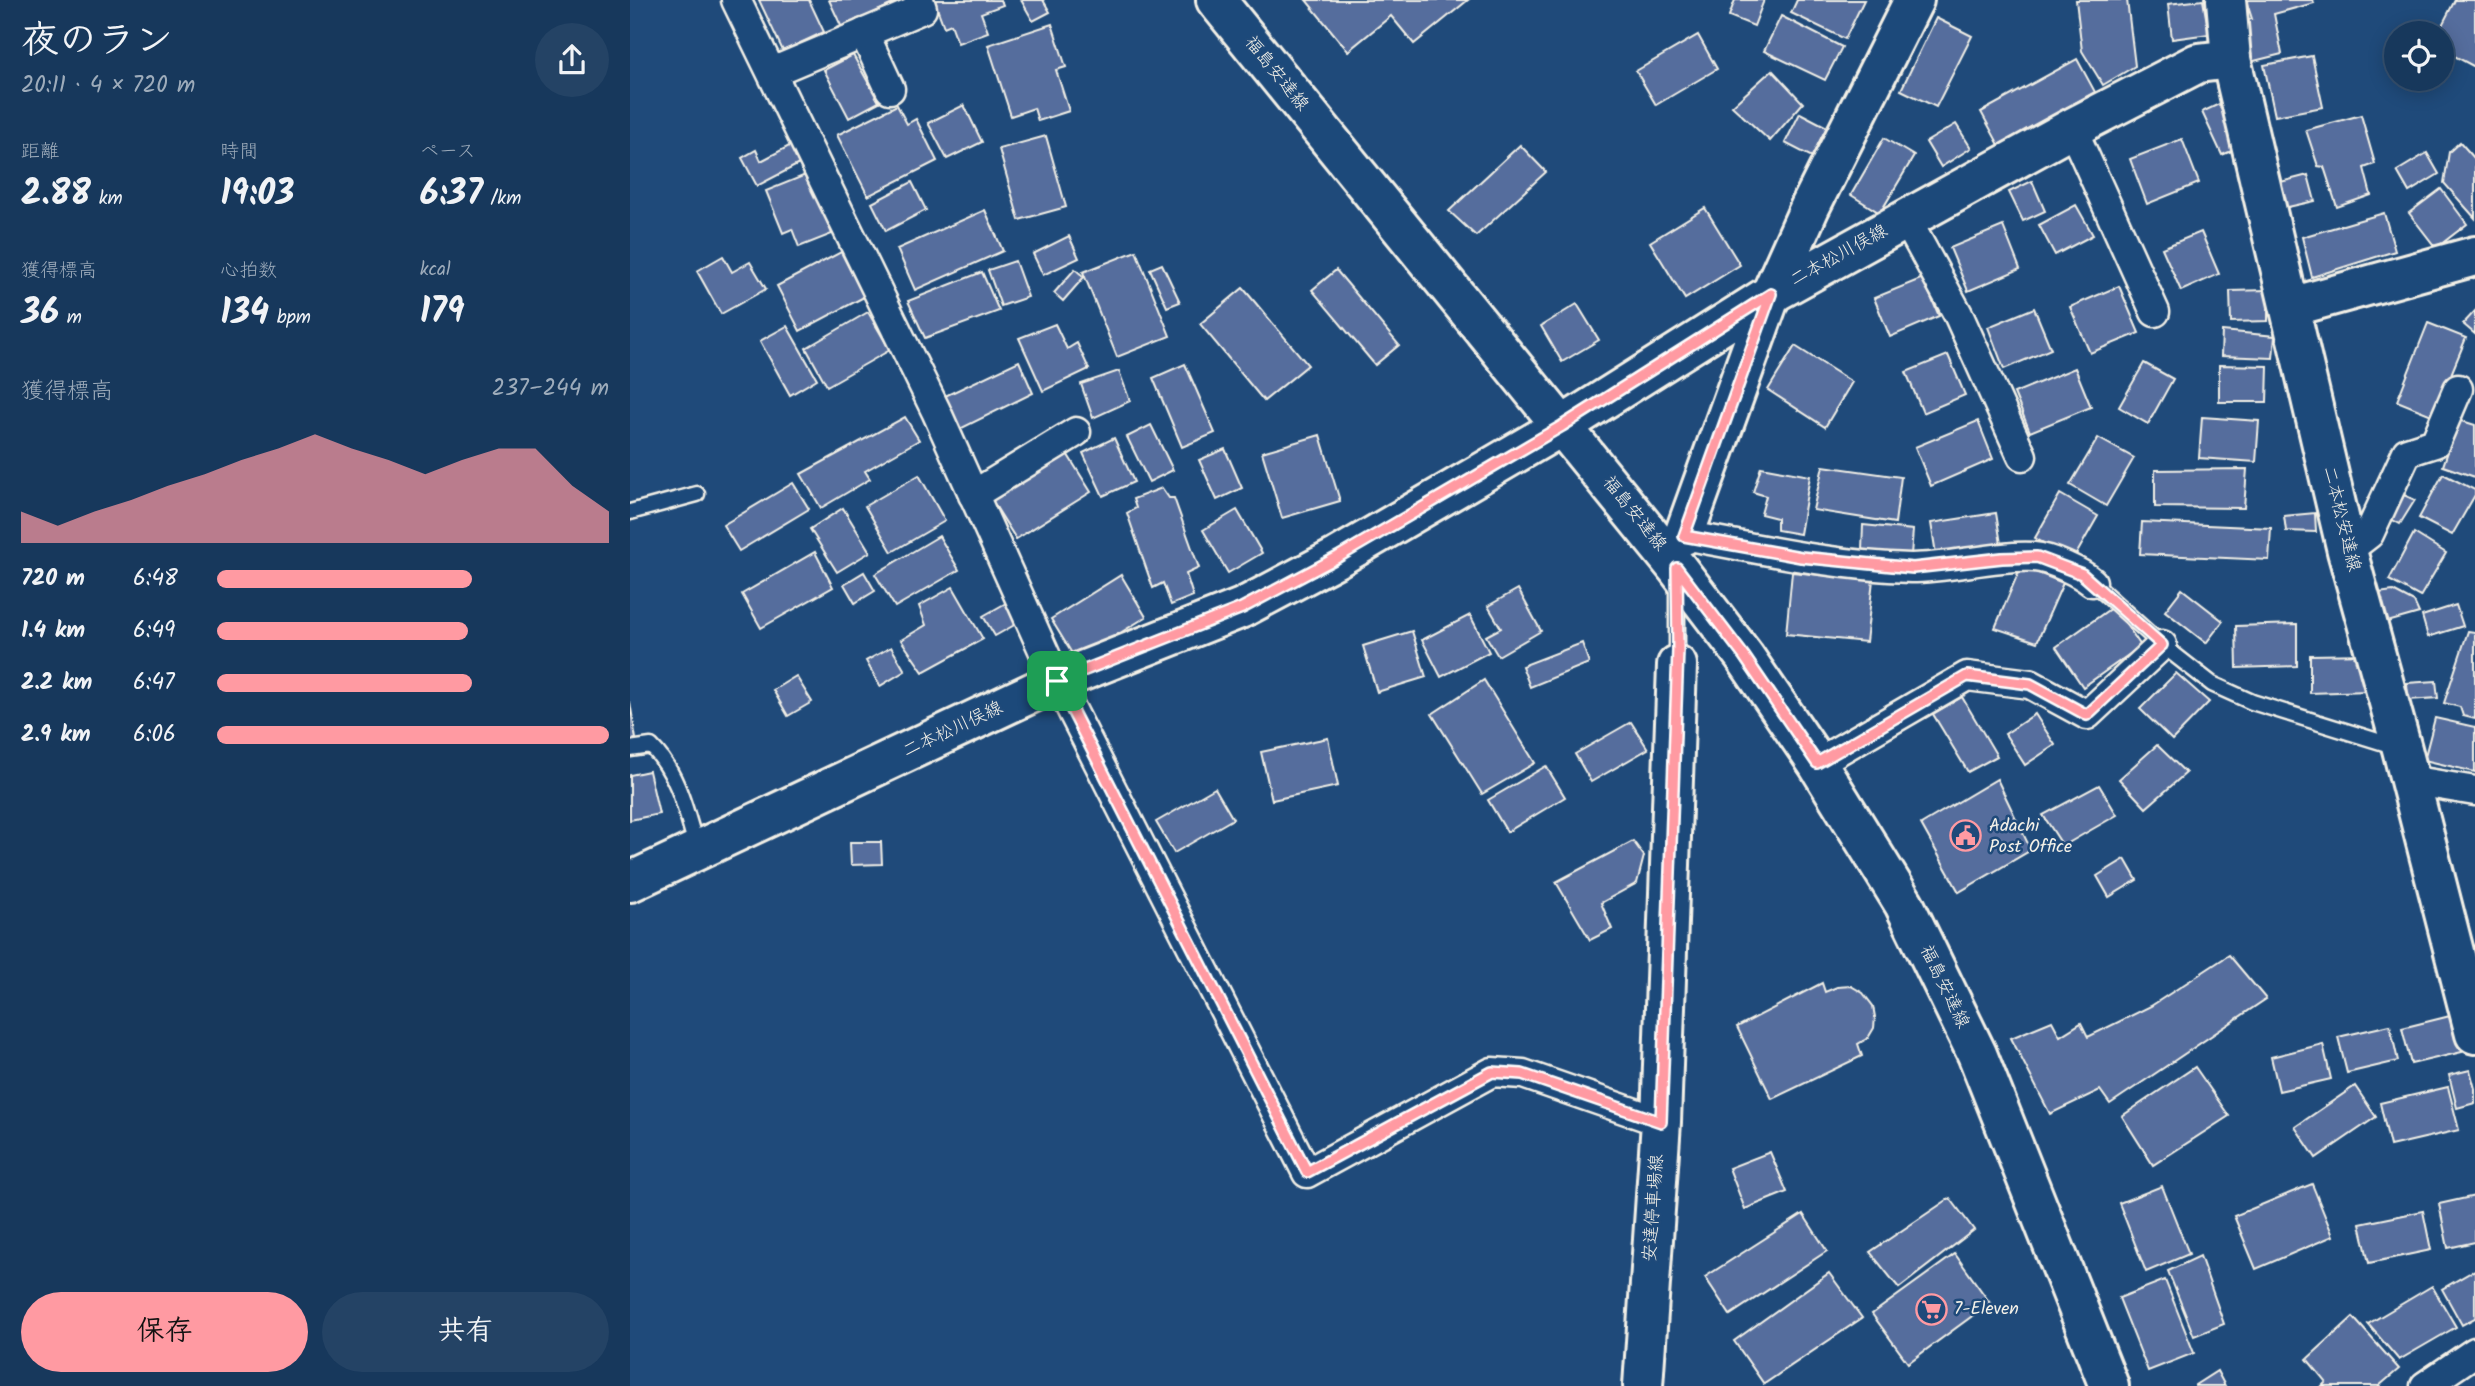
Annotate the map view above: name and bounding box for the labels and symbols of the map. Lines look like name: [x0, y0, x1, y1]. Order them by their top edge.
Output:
street label: 福島安達線: [1236, 30, 1316, 118]
street label: 二本松川俣線: [1785, 217, 1893, 295]
street label: 二本松安達線: [2314, 463, 2368, 575]
street label: 福島安達線: [1594, 470, 1674, 558]
pin: [1027, 651, 1087, 711]
street label: 二本松川俣線: [898, 694, 1008, 766]
place label: Adachi Post Office: [1989, 812, 2072, 862]
public building icon: Adachi Post Office: [1949, 819, 1983, 853]
street label: 福島安達線: [1911, 940, 1977, 1034]
street label: 安達停車場線: [1636, 1153, 1672, 1263]
supermarket icon: 7-Eleven: [1914, 1292, 1948, 1326]
place label: 7-Eleven: [1954, 1295, 2019, 1324]

